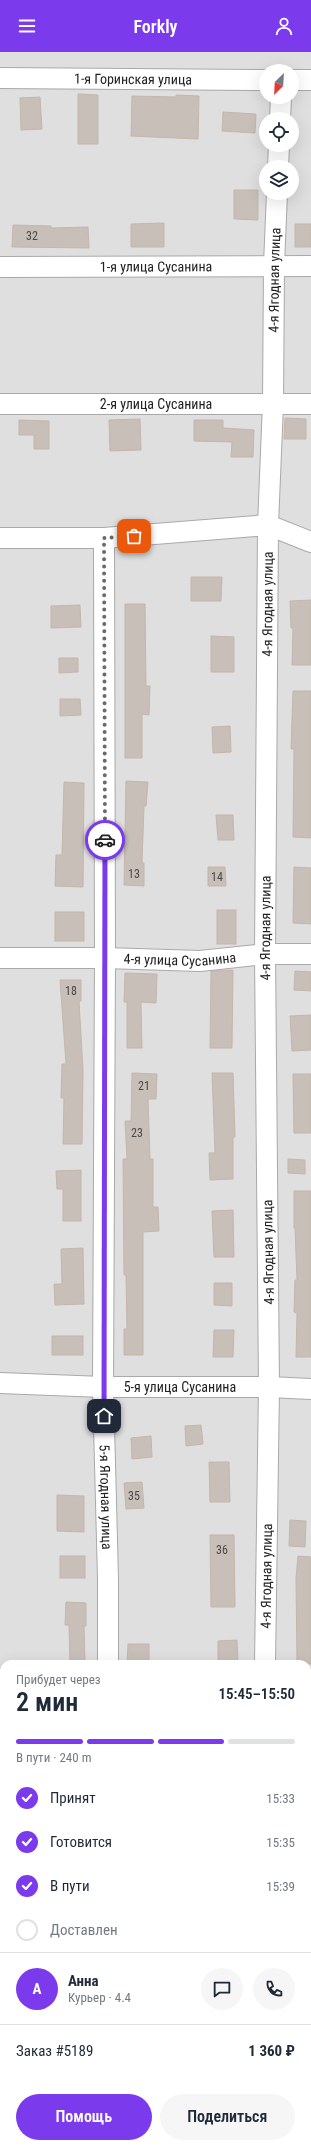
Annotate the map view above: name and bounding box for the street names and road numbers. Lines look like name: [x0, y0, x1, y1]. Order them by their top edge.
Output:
street label: 1-я Горинская улица: [74, 71, 192, 87]
street label: 4-я Ягодная улица: [266, 227, 284, 333]
street label: 1-я улица Сусанина: [100, 258, 212, 275]
street label: 2-я улица Сусанина: [100, 396, 212, 412]
street label: 4-я Ягодная улица: [259, 551, 276, 657]
street label: 4-я Ягодная улица: [257, 875, 274, 981]
street label: 4-я улица Сусанина: [123, 949, 237, 969]
street label: 4-я Ягодная улица: [259, 1199, 277, 1305]
street label: 5-я улица Сусанина: [124, 1379, 236, 1395]
street label: 5-я Ягодная улица: [96, 1444, 115, 1550]
street label: 4-я Ягодная улица: [258, 1523, 275, 1629]

